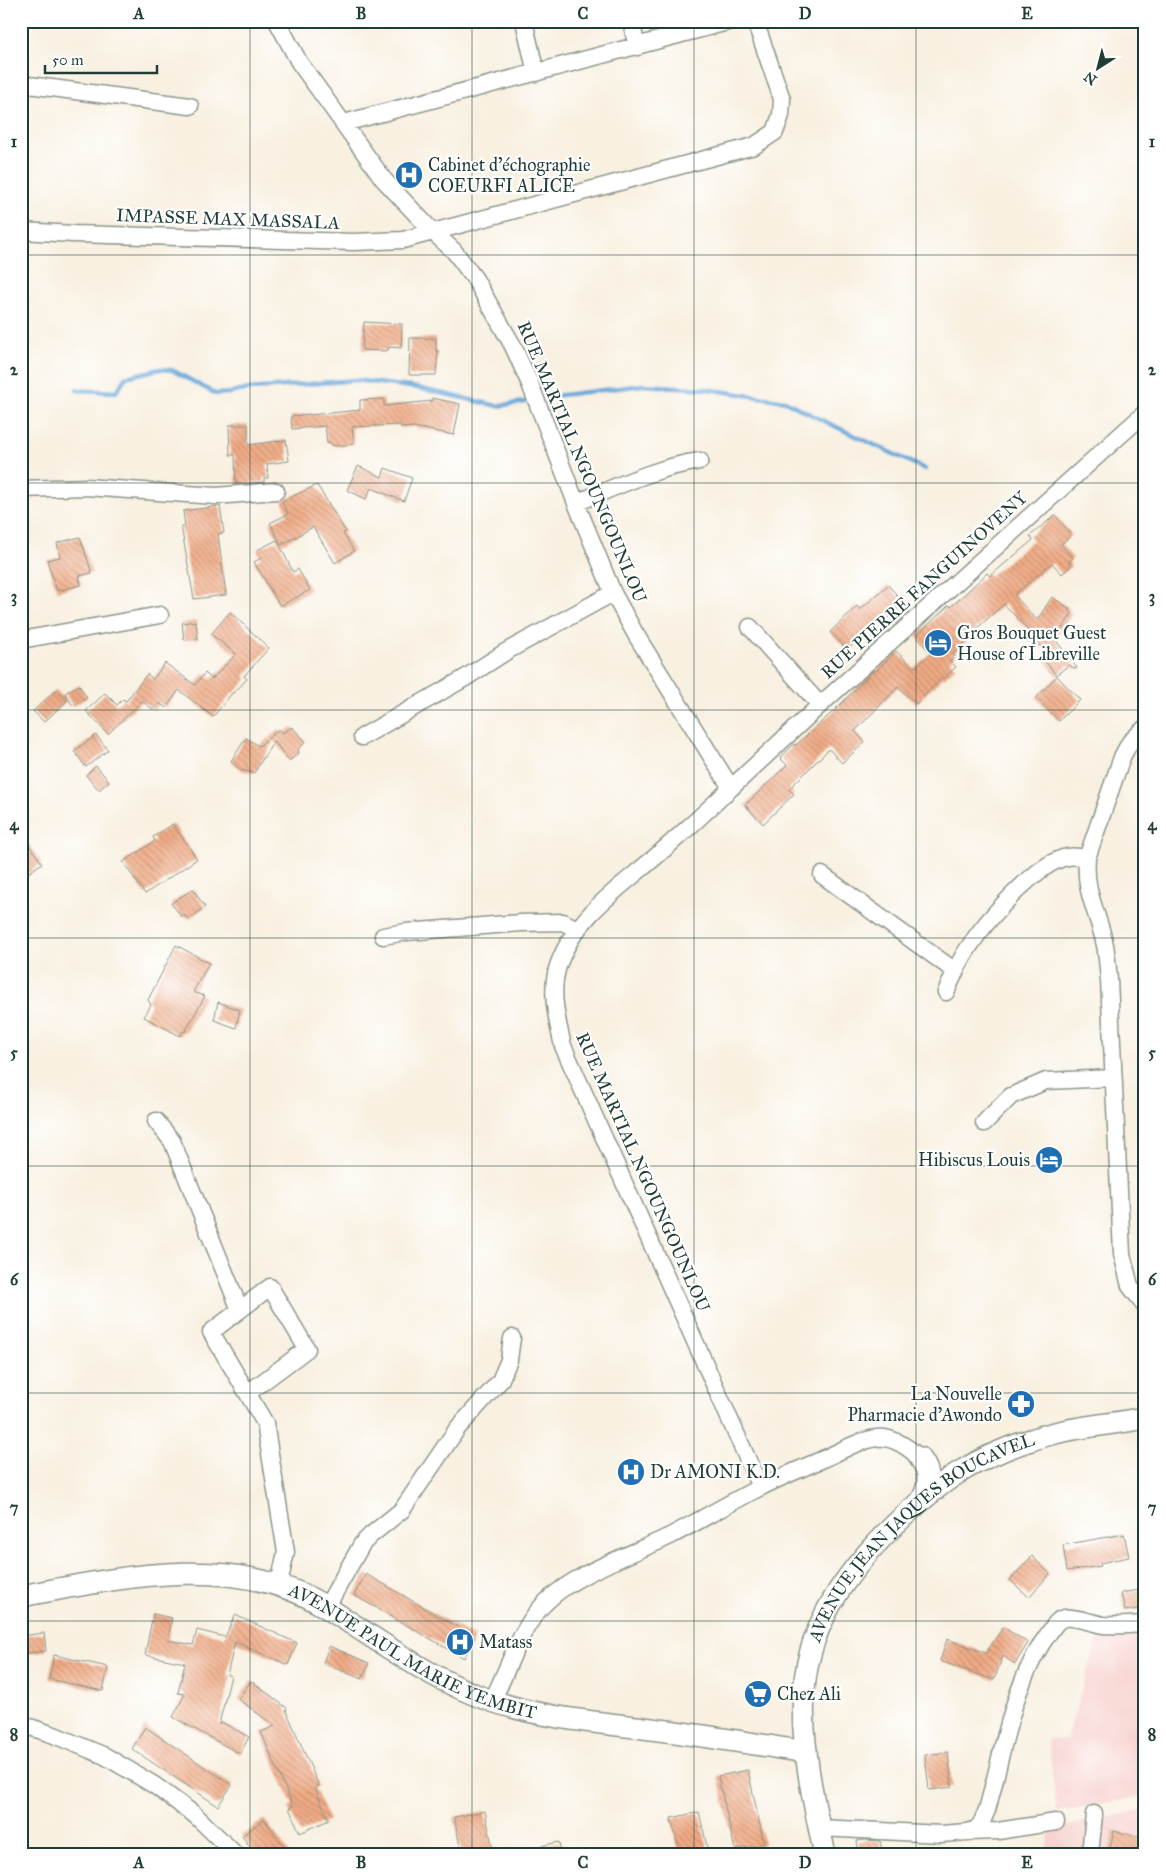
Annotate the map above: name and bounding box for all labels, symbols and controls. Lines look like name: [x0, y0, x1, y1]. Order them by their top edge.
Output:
text: A: [133, 4, 145, 23]
text: B: [356, 4, 366, 23]
text: C: [578, 4, 589, 23]
text: D: [799, 4, 812, 23]
text: E: [1021, 4, 1033, 23]
scale bar: [45, 42, 158, 74]
north arrow: [1074, 42, 1124, 92]
text: 50 m: [52, 51, 84, 69]
text: N: [1081, 68, 1100, 88]
text: 1: [11, 132, 18, 151]
text: 1: [1149, 132, 1156, 151]
place label: Cabinet d'échographie COEURFI ALICE: [428, 154, 590, 197]
hospital icon: Cabinet d'échographie COEURFI ALICE: [394, 160, 424, 190]
street label: IMPASSE MAX MASSALA: [116, 204, 340, 234]
street label: RUE MARTIAL NGOUNGOUNLOU: [513, 318, 652, 607]
text: 2: [10, 360, 19, 379]
text: 2: [1148, 360, 1157, 379]
street label: RUE PIERRE FANGUINOVENY: [816, 486, 1032, 683]
text: 3: [11, 587, 17, 607]
text: 3: [1149, 587, 1155, 607]
place label: Gros Bouquet Guest House of Libreville: [957, 622, 1107, 665]
hotel icon: Gros Bouquet Guest House of Libreville: [923, 628, 953, 658]
text: 4: [10, 815, 20, 835]
text: 4: [1148, 815, 1158, 835]
street label: RUE MARTIAL NGOUNGOUNLOU: [571, 1029, 715, 1316]
text: 5: [10, 1043, 18, 1062]
text: 5: [1148, 1043, 1156, 1062]
hotel icon: Hibiscus Louis: [1034, 1145, 1064, 1175]
place label: Hibiscus Louis: [918, 1149, 1030, 1171]
text: 6: [10, 1270, 19, 1289]
text: 6: [1148, 1270, 1157, 1289]
place label: La Nouvelle Pharmacie d'Awondo: [848, 1383, 1002, 1426]
pharmacy icon: La Nouvelle Pharmacie d'Awondo: [1006, 1389, 1036, 1419]
street label: AVENUE JEAN JAQUES BOUCAVEL: [803, 1428, 1038, 1646]
hospital icon: Dr AMONI K.D.: [616, 1457, 646, 1487]
place label: Dr AMONI K.D.: [650, 1461, 780, 1483]
text: 7: [10, 1498, 19, 1517]
text: 7: [1148, 1498, 1157, 1517]
street label: AVENUE PAUL MARIE YEMBIT: [284, 1578, 539, 1724]
hospital icon: Matass: [445, 1627, 475, 1657]
place label: Matass: [479, 1631, 532, 1653]
supermarket icon: Chez Ali: [743, 1679, 773, 1709]
place label: Chez Ali: [777, 1683, 841, 1705]
text: 8: [10, 1725, 18, 1744]
text: 8: [1148, 1725, 1156, 1744]
text: A: [133, 1853, 145, 1872]
text: B: [356, 1853, 366, 1872]
text: C: [578, 1853, 589, 1872]
text: D: [799, 1853, 812, 1872]
text: E: [1021, 1853, 1033, 1872]

